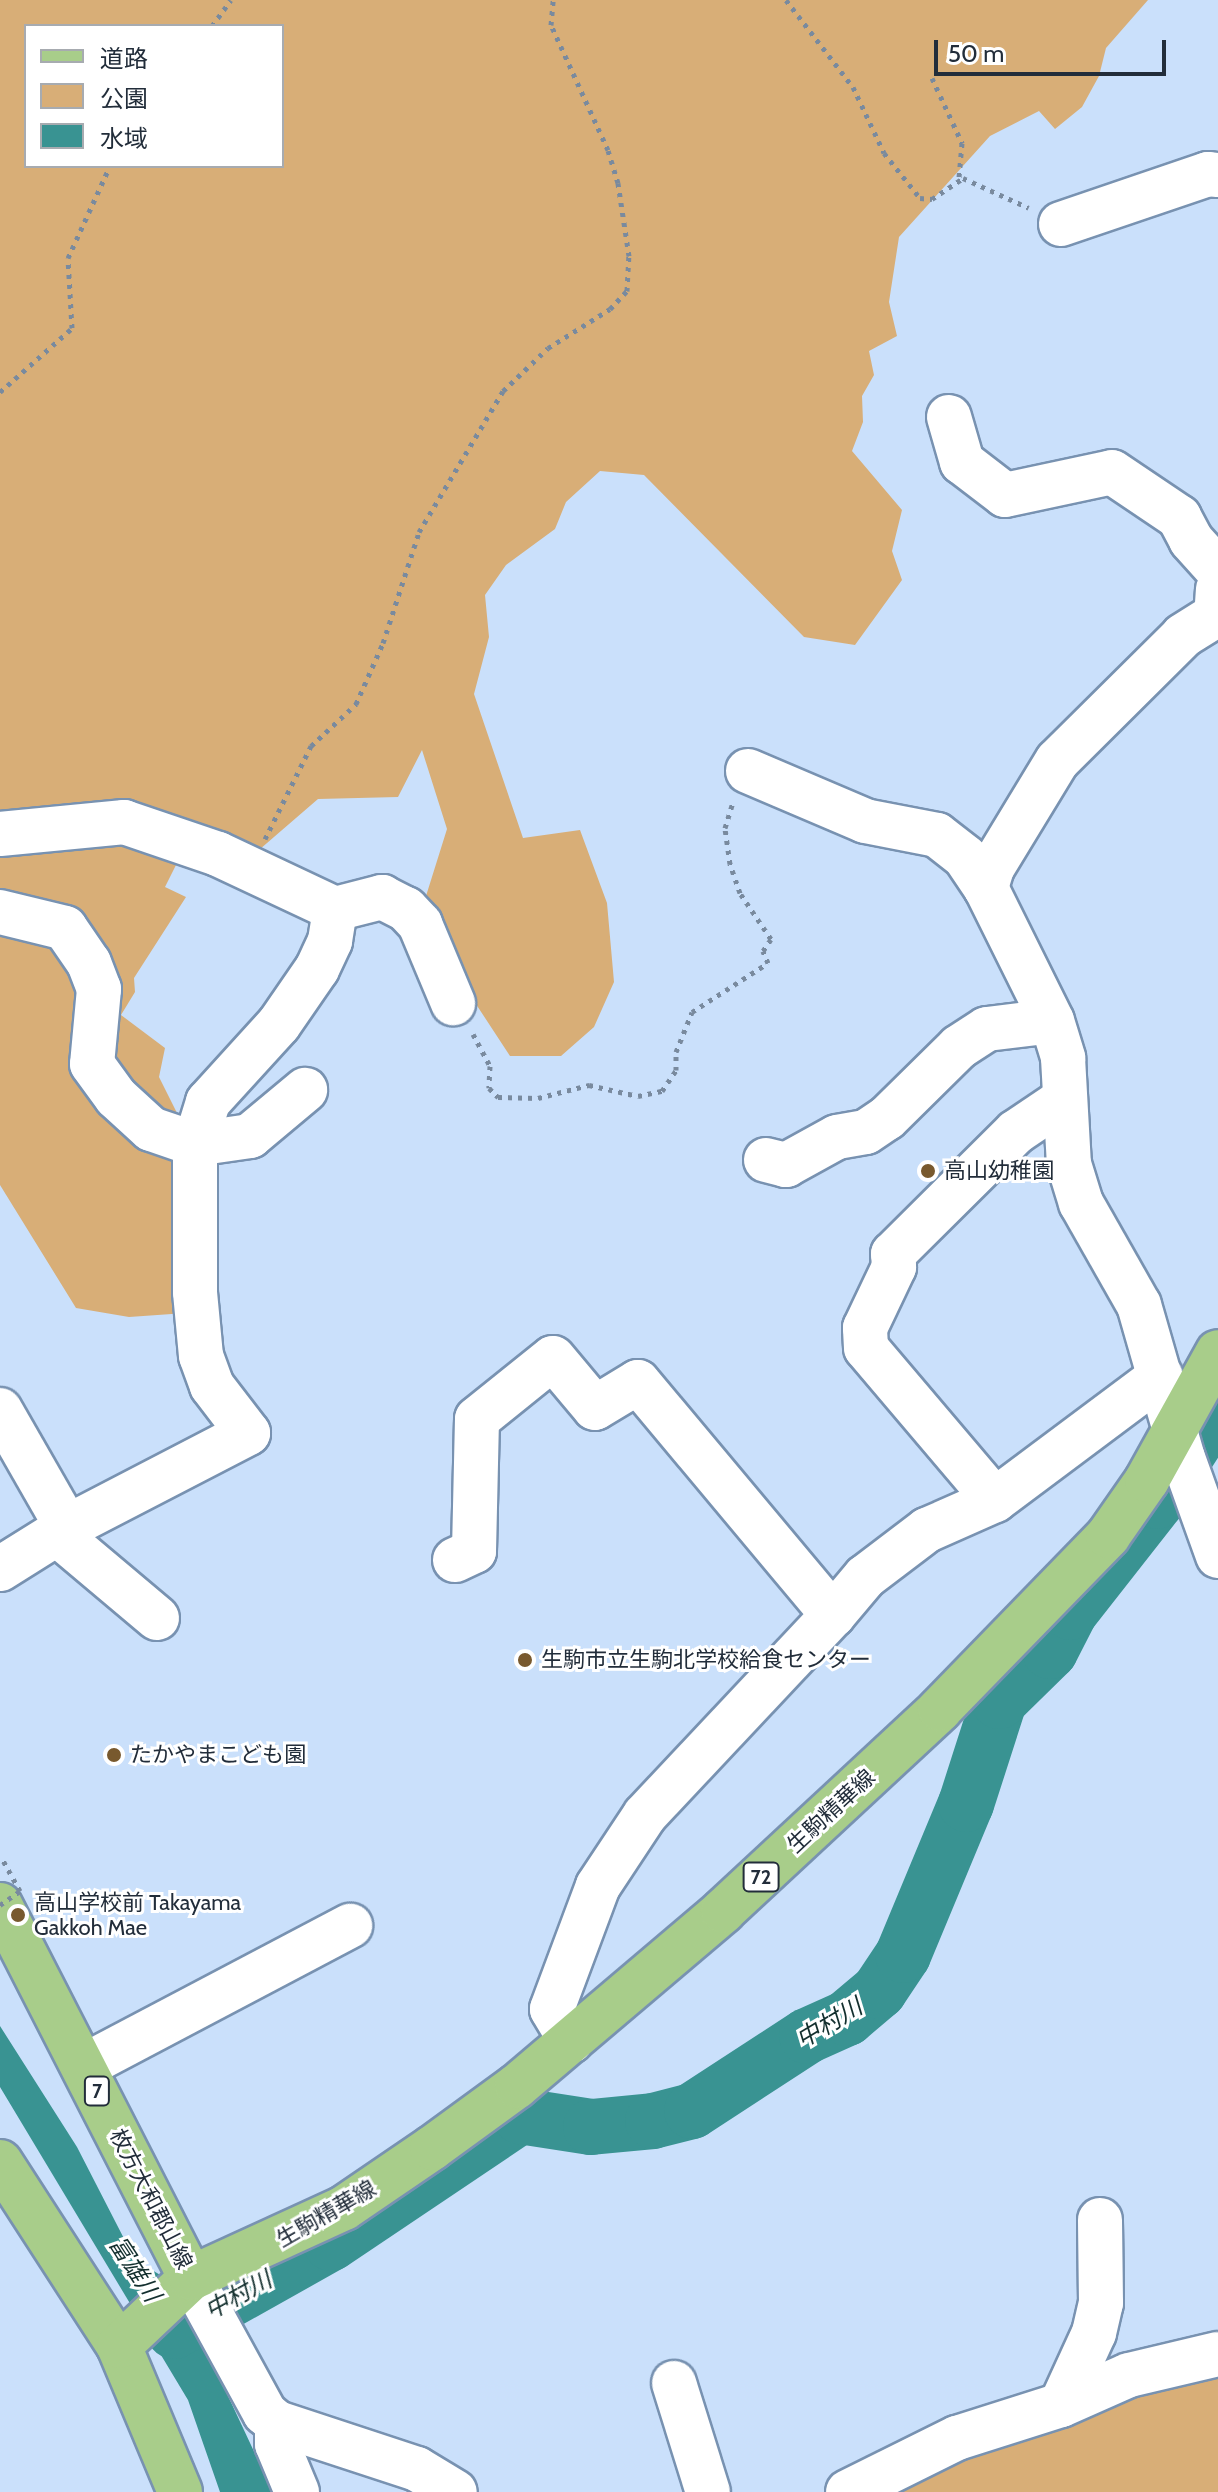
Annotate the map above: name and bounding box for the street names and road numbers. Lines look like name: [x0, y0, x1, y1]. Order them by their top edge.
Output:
street label: 生駒精華線: [782, 1764, 880, 1858]
road number: 72: [741, 1861, 781, 1893]
road number: 7: [83, 2075, 111, 2107]
street label: 枚方大和郡山線: [104, 2124, 198, 2274]
street label: 生駒精華線: [272, 2175, 380, 2253]

